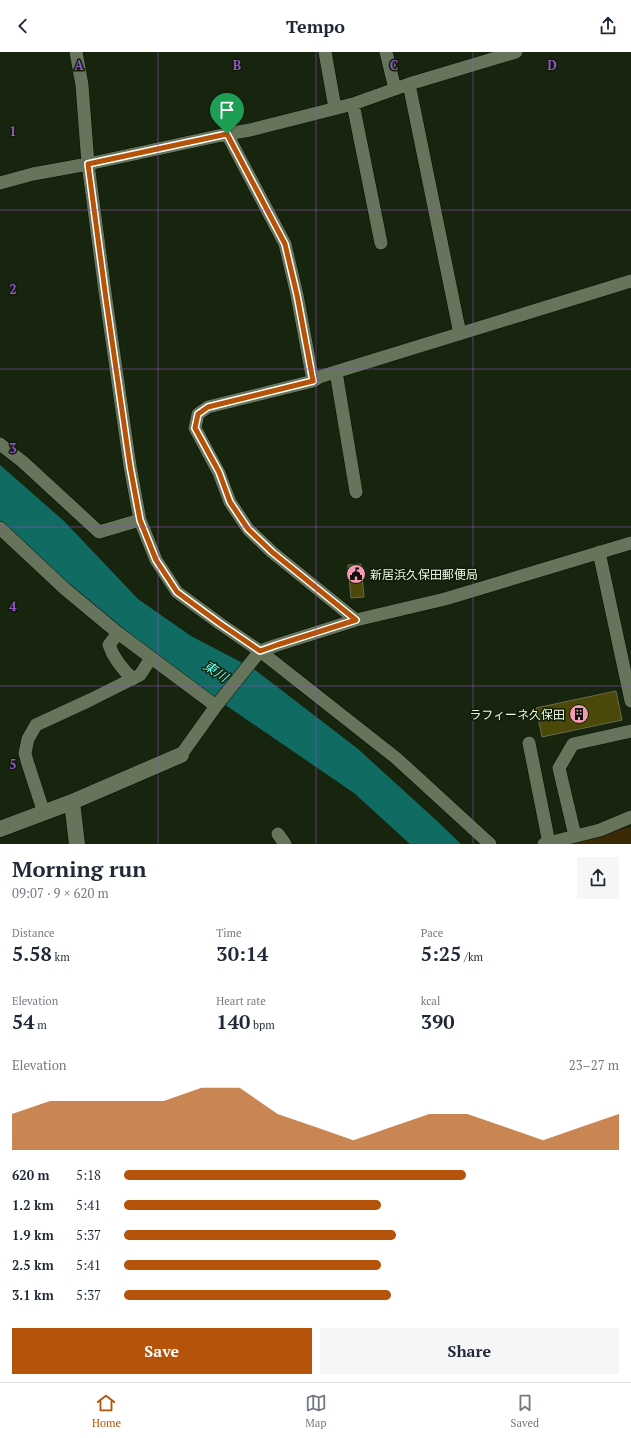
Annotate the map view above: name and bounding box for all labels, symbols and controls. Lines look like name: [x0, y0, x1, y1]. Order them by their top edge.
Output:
text: Tempo: [286, 14, 345, 38]
icon: back: [12, 15, 34, 37]
icon: share: [597, 15, 619, 37]
text: A: [74, 56, 84, 74]
text: B: [233, 56, 241, 74]
text: C: [390, 56, 398, 74]
text: D: [547, 56, 557, 74]
pin: [210, 93, 244, 134]
icon: arrive: [216, 99, 238, 121]
text: 1: [9, 122, 17, 140]
text: 2: [9, 280, 17, 298]
text: 3: [9, 439, 17, 457]
public building icon: 新居浜久保田郵便局: [345, 563, 367, 585]
place label: 新居浜久保田郵便局: [370, 567, 478, 582]
text: 4: [9, 597, 17, 615]
water label: 東川: [200, 656, 233, 687]
building icon: ラフィーネ久保田: [568, 703, 590, 725]
place label: ラフィーネ久保田: [469, 707, 565, 722]
text: 5: [9, 755, 17, 773]
text: Morning run: [12, 854, 146, 883]
button: share: [577, 857, 619, 899]
text: 09:07 · 9 × 620 m: [12, 884, 109, 902]
text: Distance: [12, 926, 55, 940]
text: Time: [216, 926, 241, 940]
text: Pace: [421, 926, 443, 940]
text: 5.58: [12, 940, 52, 967]
text: 30:14: [216, 940, 268, 967]
text: 5:25: [421, 940, 461, 967]
text: km: [52, 950, 70, 964]
text: /km: [461, 950, 483, 964]
text: Elevation: [12, 994, 58, 1008]
text: Heart rate: [216, 994, 266, 1008]
text: kcal: [421, 994, 440, 1008]
text: 54: [12, 1008, 35, 1035]
text: 140: [216, 1008, 250, 1035]
text: 390: [421, 1008, 455, 1035]
text: m: [35, 1018, 47, 1032]
text: bpm: [250, 1018, 275, 1032]
text: Elevation: [12, 1056, 67, 1074]
text: 23–27 m: [569, 1056, 619, 1074]
text: 620 m: [12, 1166, 50, 1184]
text: 5:18: [76, 1166, 101, 1184]
text: 1.2 km: [12, 1196, 54, 1214]
text: 5:41: [76, 1196, 101, 1214]
text: 1.9 km: [12, 1226, 54, 1244]
text: 5:37: [76, 1226, 101, 1244]
text: 2.5 km: [12, 1256, 54, 1274]
text: 5:41: [76, 1256, 101, 1274]
text: 3.1 km: [12, 1286, 54, 1304]
text: 5:37: [76, 1286, 101, 1304]
button: Save: [12, 1328, 312, 1374]
button: Share: [320, 1328, 619, 1374]
tab: Home: [92, 1392, 121, 1430]
tab: Map: [305, 1392, 327, 1430]
tab: Saved: [511, 1392, 539, 1430]

